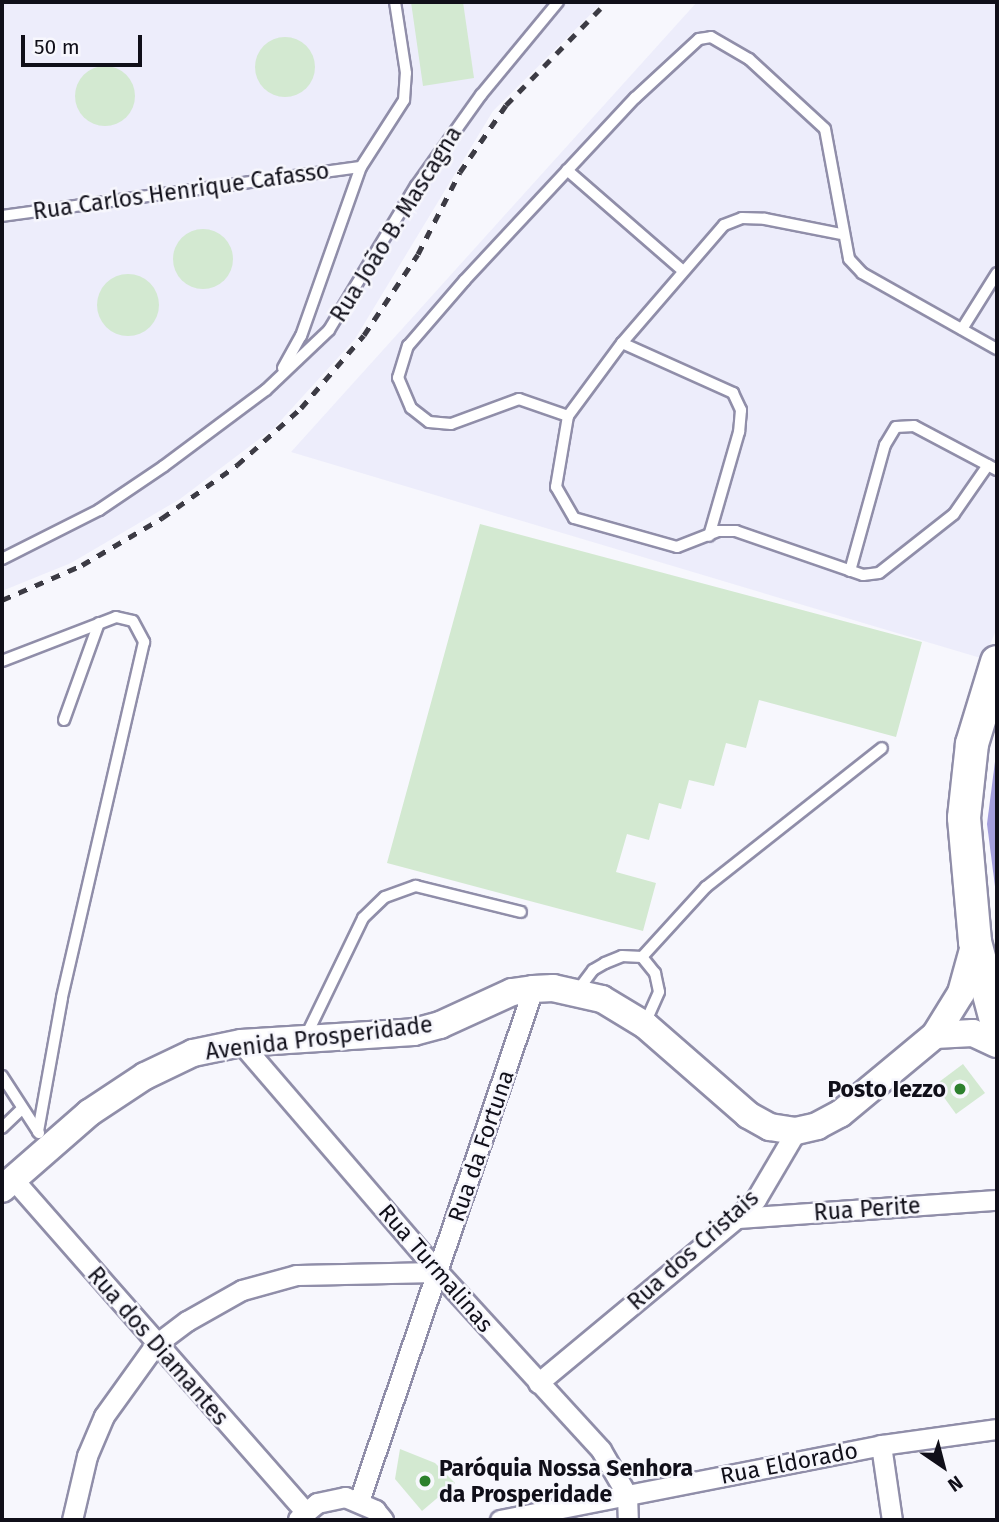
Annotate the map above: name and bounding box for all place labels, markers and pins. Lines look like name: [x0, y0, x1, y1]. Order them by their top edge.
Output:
place label: Posto Iezzo: [827, 1075, 946, 1103]
marker: Posto Iezzo: [952, 1081, 968, 1097]
place label: Paróquia Nossa Senhora da Prosperidade: [439, 1454, 693, 1508]
marker: Paróquia Nossa Senhora da Prosperidade: [417, 1473, 433, 1489]

